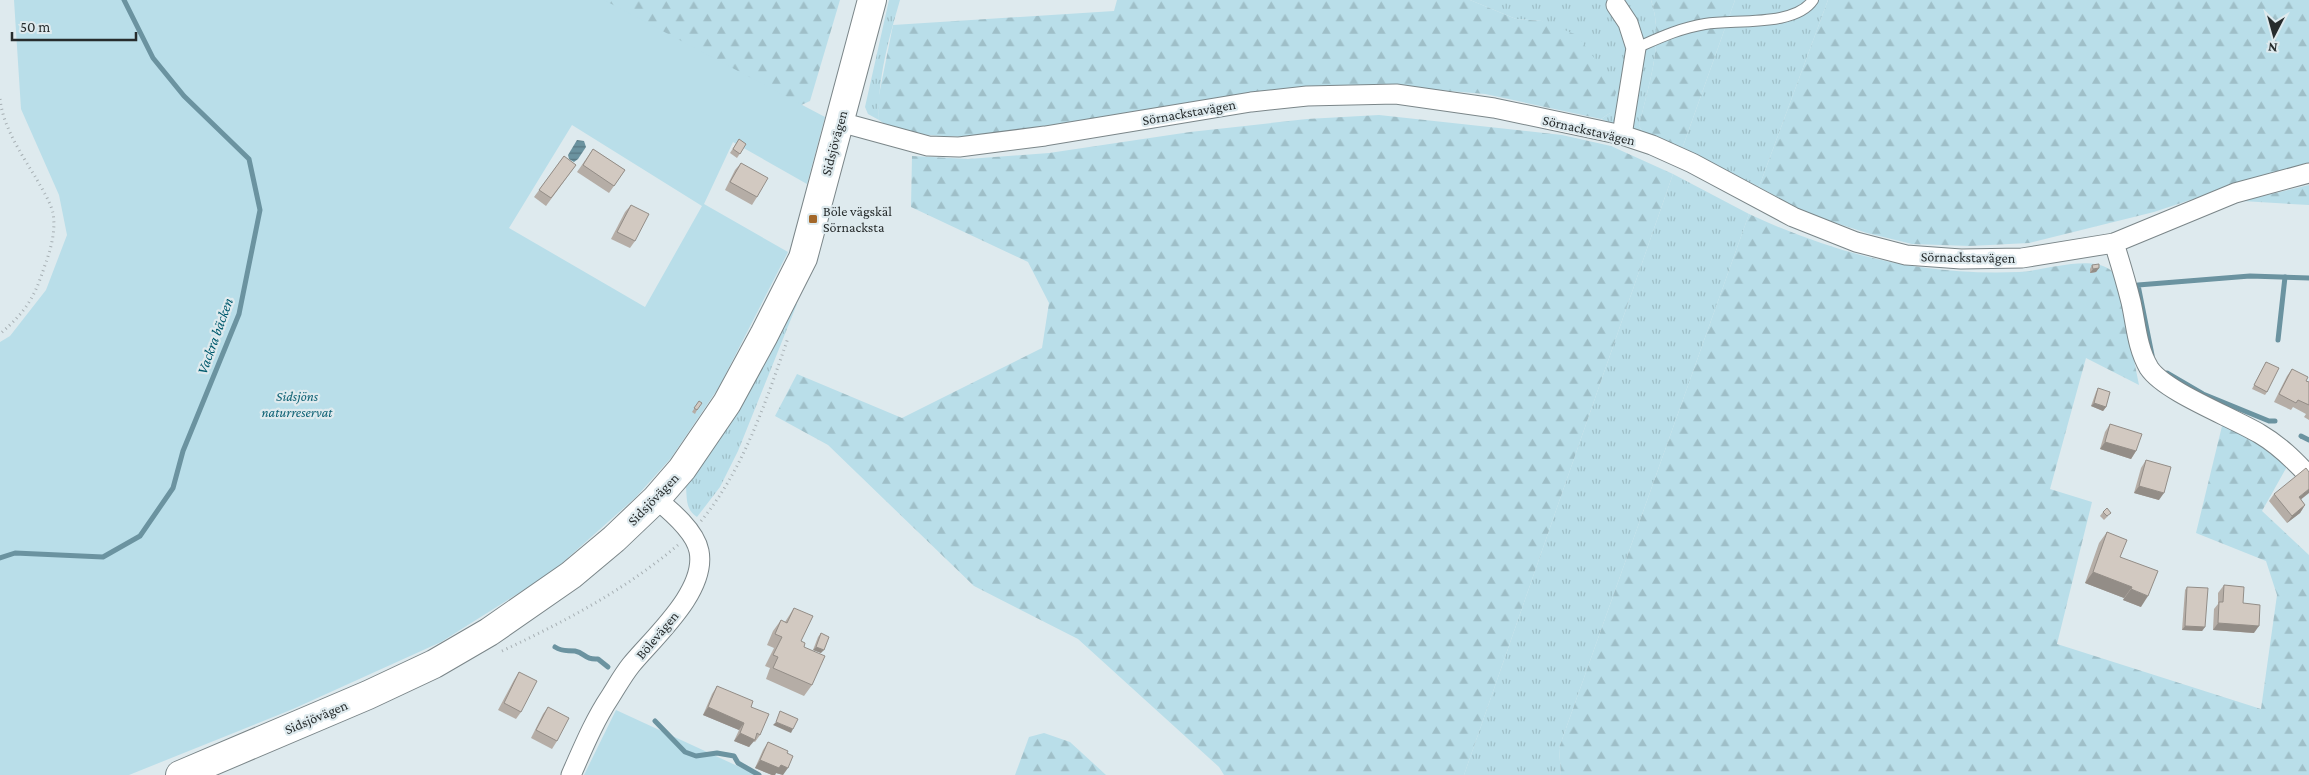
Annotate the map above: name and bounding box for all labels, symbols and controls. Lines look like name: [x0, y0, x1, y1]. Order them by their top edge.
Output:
scale bar: [12, 10, 136, 42]
north arrow: [2249, 10, 2299, 60]
text: 50 m: [20, 19, 50, 35]
text: N: [2267, 39, 2278, 56]
street label: Sörnackstavägen: [1141, 96, 1237, 128]
street label: Sidsjövägen: [818, 108, 851, 178]
street label: Sörnackstavägen: [1541, 112, 1637, 149]
place label: Böle vägskäl Sörnacksta: [823, 203, 892, 235]
marker: Böle vägskäl Sörnacksta: [807, 213, 819, 225]
street label: Sörnackstavägen: [1921, 248, 2016, 266]
water label: Vackra bäcken: [194, 295, 236, 376]
park label: Sidsjöns naturreservat: [262, 388, 333, 420]
street label: Sidsjövägen: [624, 469, 683, 529]
street label: Bölevägen: [632, 607, 682, 662]
street label: Sidsjövägen: [282, 696, 351, 738]

